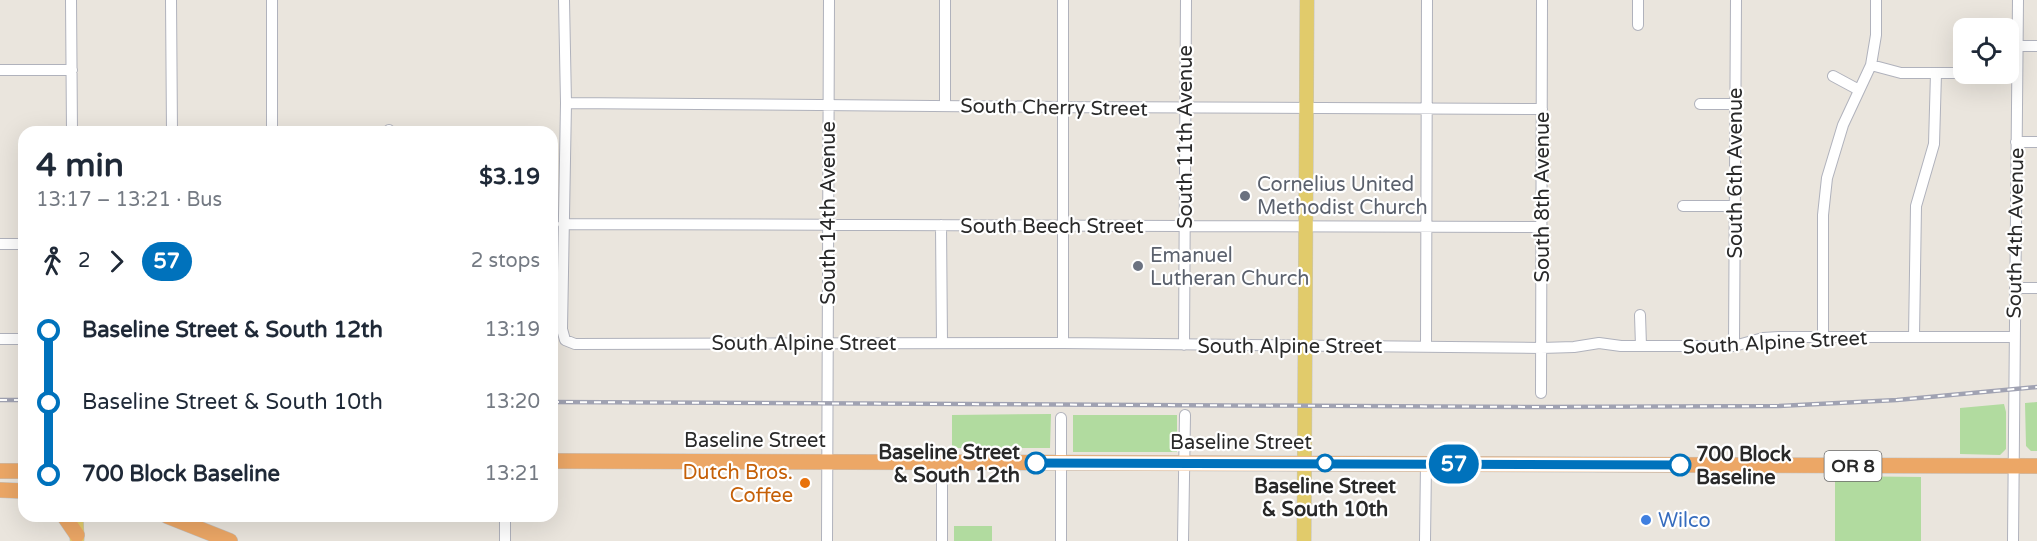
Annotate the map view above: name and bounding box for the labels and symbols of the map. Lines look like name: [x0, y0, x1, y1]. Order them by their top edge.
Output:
street label: South 11th Avenue: [1174, 45, 1198, 229]
street label: South 6th Avenue: [1724, 88, 1748, 258]
street label: South Cherry Street: [960, 94, 1148, 122]
street label: South 8th Avenue: [1531, 112, 1555, 282]
street label: South 14th Avenue: [817, 121, 841, 305]
street label: South 4th Avenue: [2003, 147, 2029, 319]
place label: Cornelius United Methodist Church: [1257, 173, 1428, 220]
marker: Cornelius United Methodist Church: [1238, 189, 1252, 203]
street label: South Beech Street: [960, 215, 1144, 239]
place label: Emanuel Lutheran Church: [1150, 244, 1310, 291]
marker: Emanuel Lutheran Church: [1131, 259, 1145, 273]
street label: South Alpine Street: [1682, 326, 1868, 360]
street label: South Alpine Street: [712, 332, 897, 356]
street label: South Alpine Street: [1198, 335, 1383, 359]
street label: Baseline Street: [684, 429, 826, 453]
street label: Baseline Street: [1170, 431, 1312, 455]
place label: Baseline Street & South 12th: [878, 441, 1020, 488]
place label: 700 Block Baseline: [1696, 443, 1791, 490]
line badge: 57: [1427, 444, 1481, 484]
road number: OR 8: [1824, 451, 1882, 481]
marker: Baseline Street & South 12th: [1025, 452, 1047, 474]
marker: Baseline Street & South 10th: [1316, 454, 1334, 472]
marker: 700 Block Baseline: [1669, 454, 1691, 476]
place label: Dutch Bros. Coffee: [682, 461, 793, 508]
place label: Baseline Street & South 10th: [1254, 475, 1396, 522]
marker: Dutch Bros. Coffee: [798, 476, 812, 490]
place label: Wilco: [1658, 509, 1711, 533]
marker: Wilco: [1639, 513, 1653, 527]

